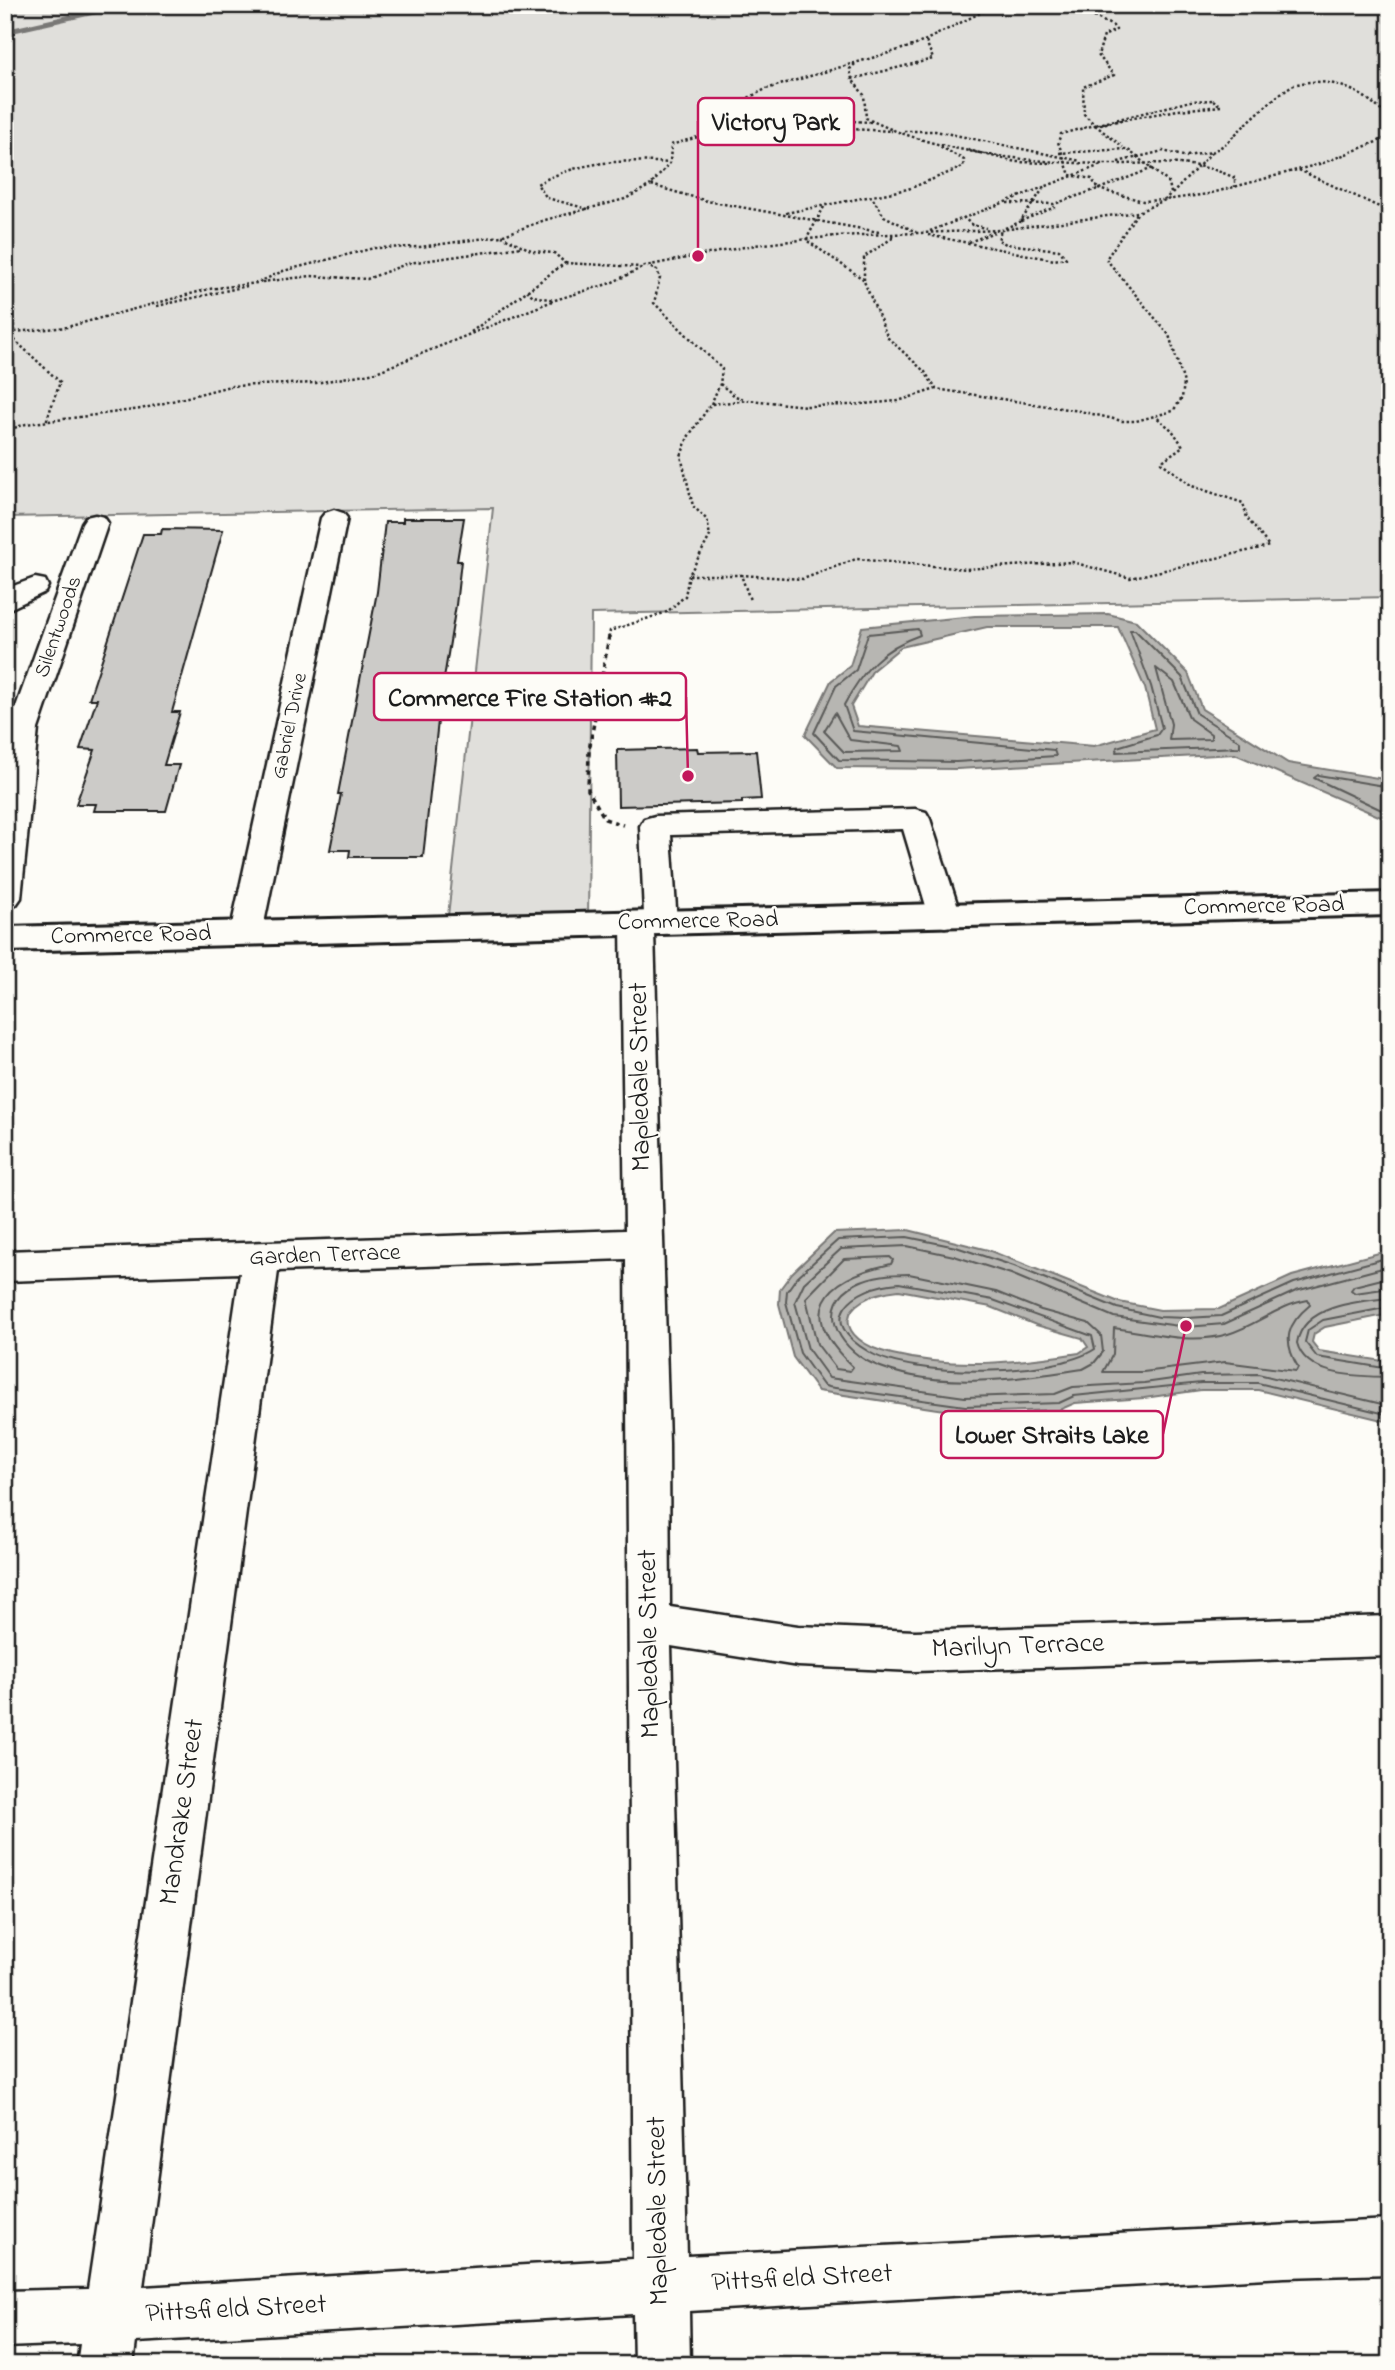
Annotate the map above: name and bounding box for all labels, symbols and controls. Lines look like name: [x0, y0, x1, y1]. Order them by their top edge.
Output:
callout: Victory Park: [698, 98, 854, 145]
text: Victory Park: [711, 105, 841, 143]
street label: Silentwoods: [28, 572, 90, 682]
street label: Gabriel Drive: [264, 670, 316, 782]
callout: Commerce Fire Station #2: [374, 673, 686, 720]
text: Commerce Fire Station #2: [388, 681, 672, 719]
street label: Commerce Road: [1183, 888, 1345, 926]
street label: Commerce Road: [617, 903, 779, 941]
street label: Commerce Road: [50, 917, 212, 955]
street label: Mapledale Street: [619, 982, 663, 1172]
street label: Garden Terrace: [249, 1236, 401, 1276]
callout: Lower Straits Lake: [941, 1411, 1163, 1458]
text: Lower Straits Lake: [955, 1418, 1150, 1456]
street label: Mapledale Street: [628, 1549, 672, 1739]
street label: Marilyn Terrace: [931, 1623, 1106, 1671]
street label: Mandrake Street: [150, 1716, 216, 1908]
street label: Mapledale Street: [637, 2116, 681, 2306]
street label: Pittsfield Street: [710, 2254, 894, 2304]
street label: Pittsfield Street: [144, 2285, 328, 2335]

